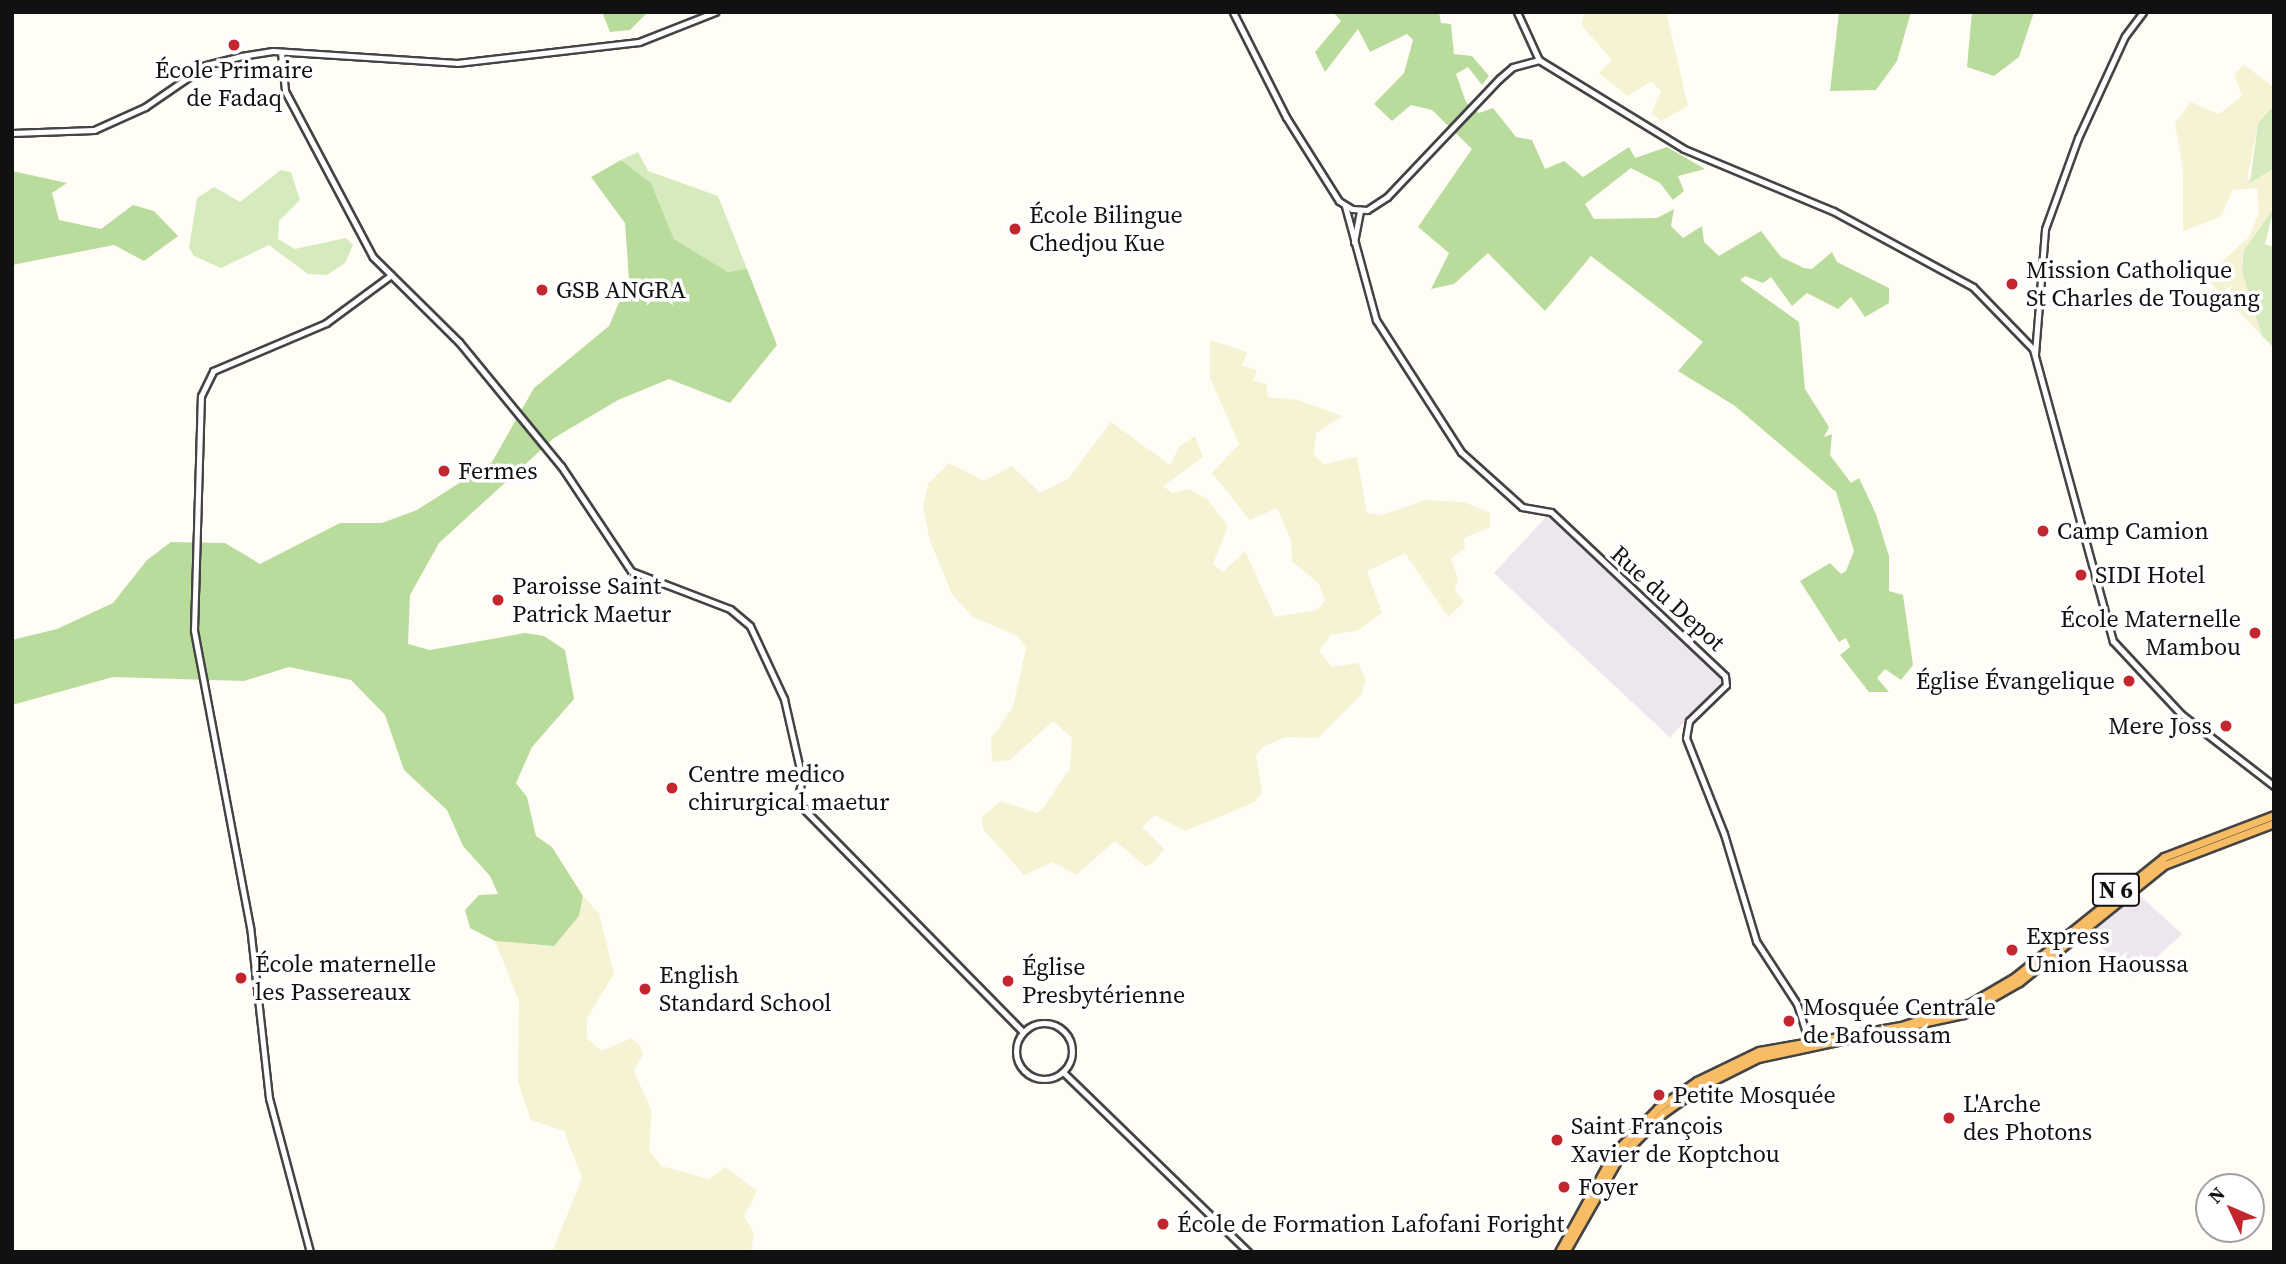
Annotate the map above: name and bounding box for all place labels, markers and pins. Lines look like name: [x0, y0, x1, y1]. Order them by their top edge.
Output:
marker: École Primaire de Fadaq: [226, 37, 242, 53]
place label: École Primaire de Fadaq: [155, 56, 313, 112]
place label: École Bilingue Chedjou Kue: [1029, 201, 1183, 257]
marker: École Bilingue Chedjou Kue: [1007, 221, 1023, 237]
place label: Mission Catholique St Charles de Tougang: [2026, 256, 2260, 312]
place label: GSB ANGRA: [556, 276, 686, 304]
marker: Mission Catholique St Charles de Tougang: [2004, 276, 2020, 292]
marker: GSB ANGRA: [534, 282, 550, 298]
place label: Fermes: [458, 457, 538, 485]
marker: Fermes: [436, 463, 452, 479]
place label: Camp Camion: [2057, 517, 2209, 545]
marker: Camp Camion: [2035, 523, 2051, 539]
place label: SIDI Hotel: [2095, 561, 2205, 589]
marker: SIDI Hotel: [2073, 567, 2089, 583]
place label: Paroisse Saint Patrick Maetur: [512, 572, 671, 628]
marker: Paroisse Saint Patrick Maetur: [490, 592, 506, 608]
place label: École Maternelle Mambou: [2060, 605, 2241, 661]
marker: École Maternelle Mambou: [2247, 625, 2263, 641]
place label: Église Évangelique: [1916, 667, 2115, 695]
marker: Église Évangelique: [2121, 673, 2137, 689]
place label: Mere Joss: [2108, 712, 2212, 740]
marker: Mere Joss: [2218, 718, 2234, 734]
place label: Centre medico chirurgical maetur: [688, 760, 889, 816]
marker: Centre medico chirurgical maetur: [662, 778, 682, 798]
place label: Express Union Haoussa: [2026, 922, 2188, 978]
marker: Express Union Haoussa: [2004, 942, 2020, 958]
place label: École maternelle les Passereaux: [255, 950, 436, 1006]
place label: Église Presbytérienne: [1022, 953, 1185, 1009]
place label: English Standard School: [659, 961, 831, 1017]
marker: École maternelle les Passereaux: [233, 970, 249, 986]
marker: Église Presbytérienne: [1000, 973, 1016, 989]
marker: English Standard School: [637, 981, 653, 997]
place label: Mosquée Centrale de Bafoussam: [1803, 993, 1996, 1049]
marker: Mosquée Centrale de Bafoussam: [1781, 1013, 1797, 1029]
place label: Petite Mosquée: [1673, 1081, 1836, 1109]
marker: Petite Mosquée: [1651, 1087, 1667, 1103]
place label: L'Arche des Photons: [1963, 1090, 2092, 1146]
marker: L'Arche des Photons: [1941, 1110, 1957, 1126]
place label: Saint François Xavier de Koptchou: [1571, 1112, 1780, 1168]
marker: Saint François Xavier de Koptchou: [1549, 1132, 1565, 1148]
place label: Foyer: [1578, 1173, 1638, 1201]
marker: Foyer: [1556, 1179, 1572, 1195]
place label: École de Formation Lafofani Foright: [1177, 1210, 1564, 1238]
marker: École de Formation Lafofani Foright: [1155, 1216, 1171, 1232]

